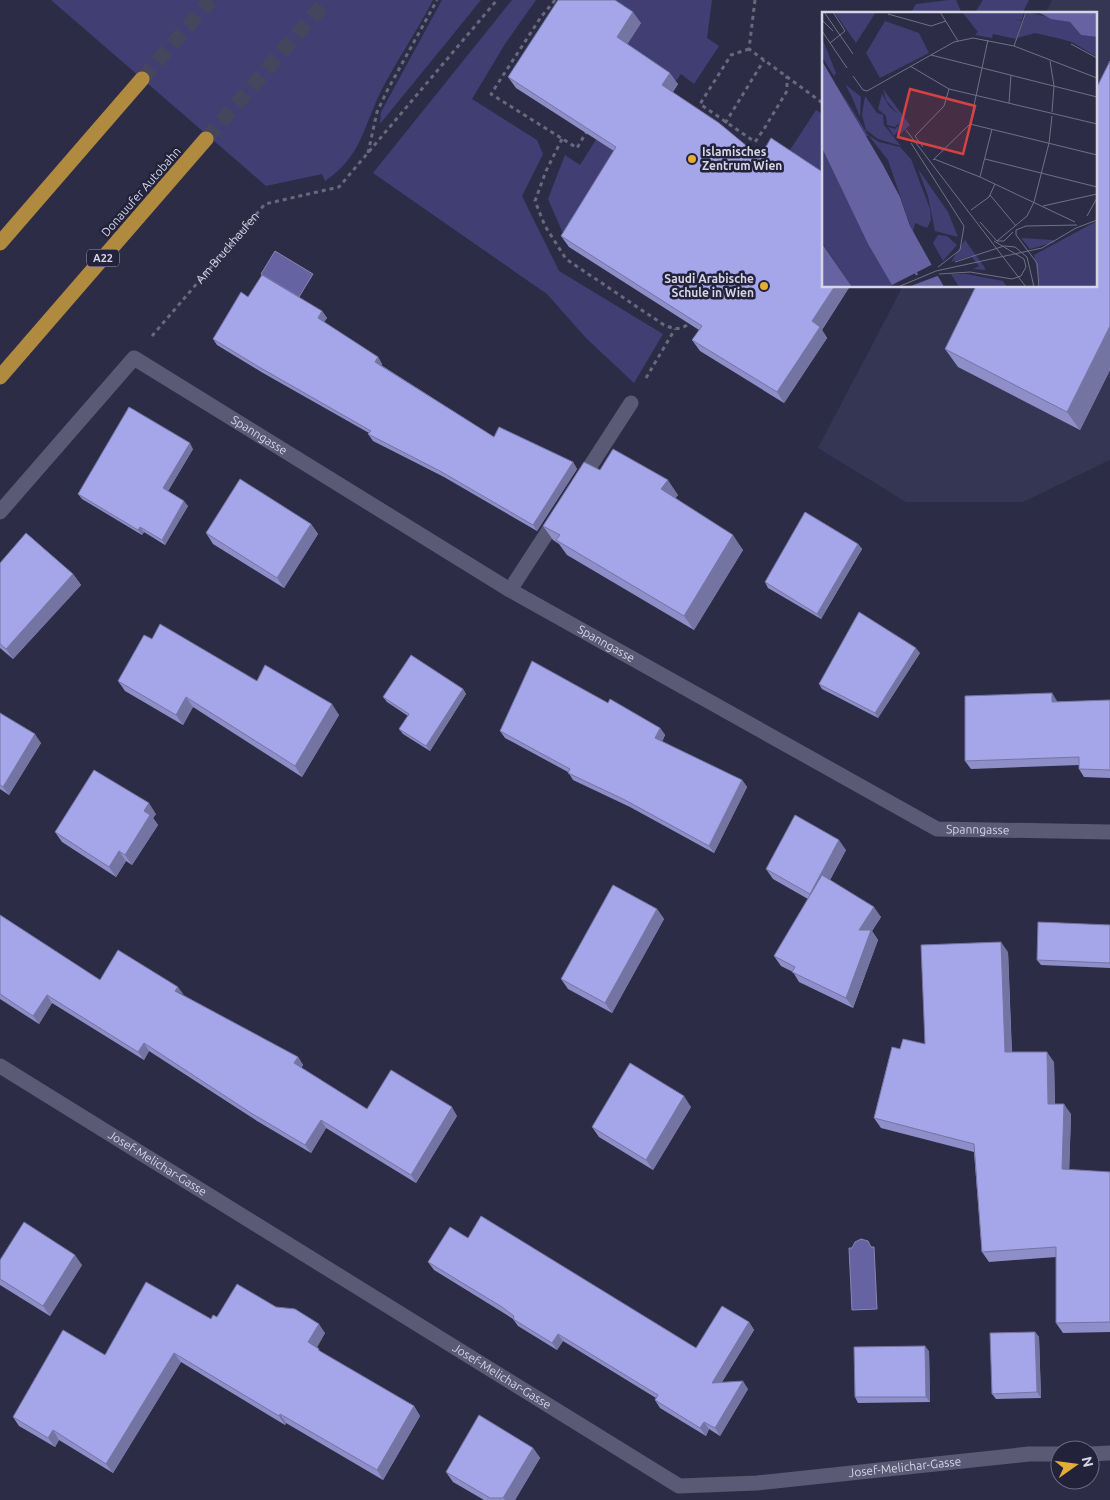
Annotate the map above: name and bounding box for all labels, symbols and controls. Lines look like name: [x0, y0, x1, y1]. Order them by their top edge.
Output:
inset map: [822, 12, 1098, 288]
street label: Donauufer Autobahn: [98, 144, 183, 239]
place label: Islamisches Zentrum Wien: [702, 145, 782, 172]
marker: Islamisches Zentrum Wien: [686, 153, 698, 165]
street label: Am Bruckhaufen: [193, 209, 261, 286]
road number: A22: [87, 250, 119, 266]
place label: Saudi Arabische Schule in Wien: [664, 272, 754, 299]
marker: Saudi Arabische Schule in Wien: [758, 280, 770, 292]
street label: Spanngasse: [229, 413, 290, 457]
street label: Spanngasse: [575, 622, 637, 664]
street label: Spanngasse: [946, 822, 1010, 836]
street label: Josef-Melichar-Gasse: [106, 1128, 209, 1198]
street label: Josef-Melichar-Gasse: [450, 1341, 554, 1411]
north arrow: [1050, 1440, 1100, 1490]
street label: Josef-Melichar-Gasse: [848, 1454, 962, 1479]
text: N: [1079, 1455, 1097, 1469]

